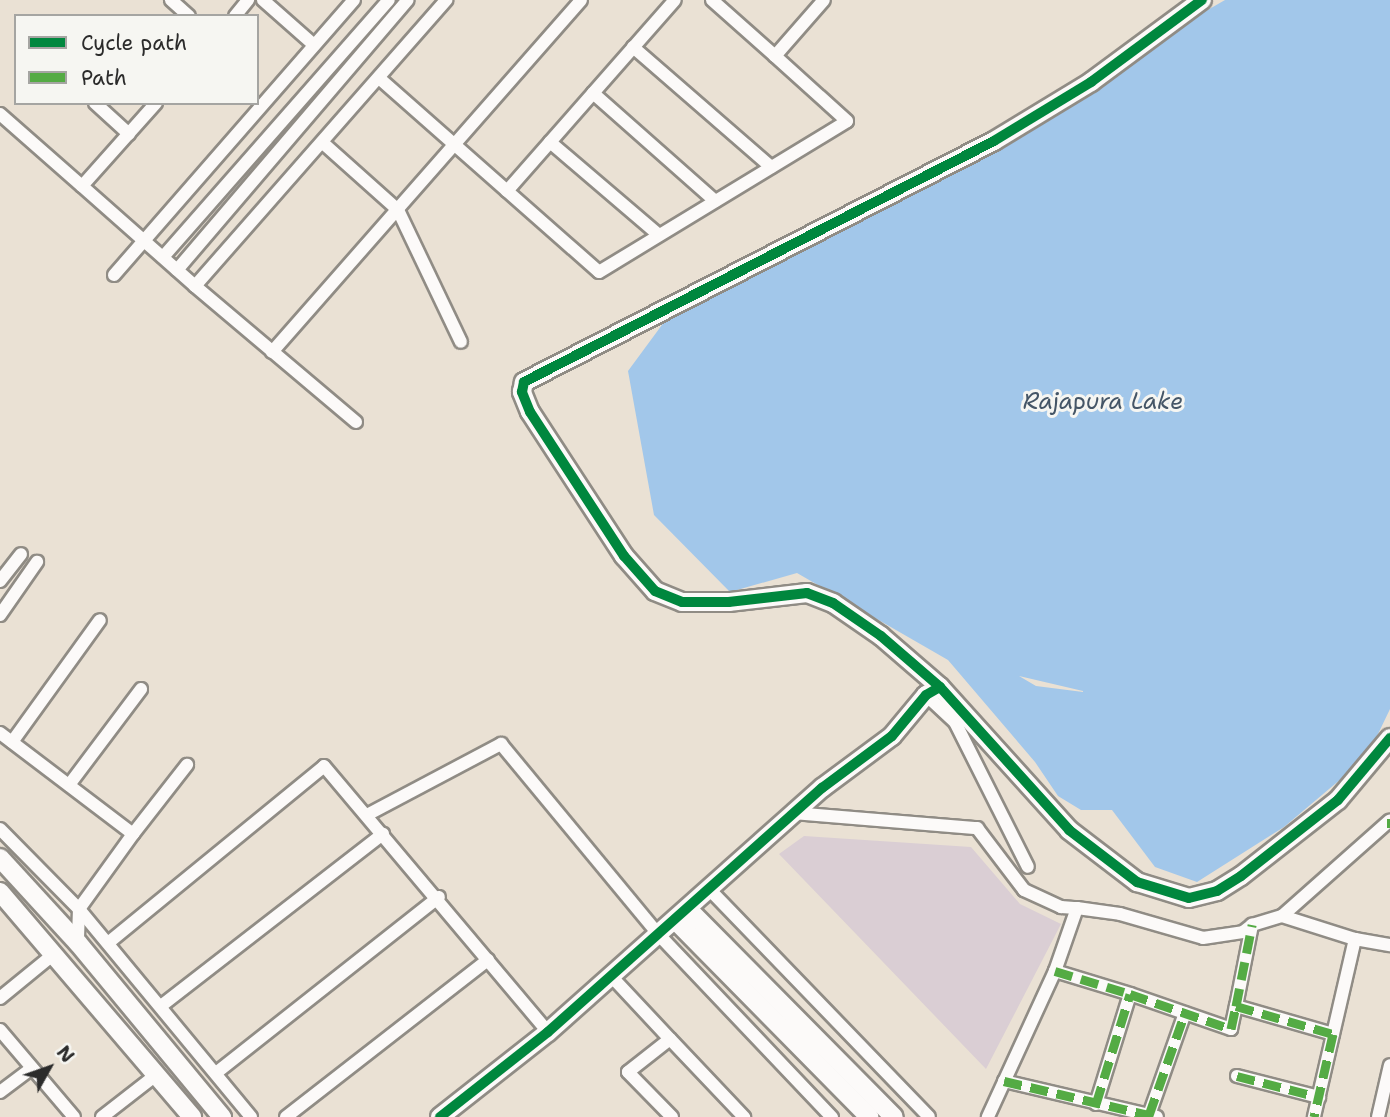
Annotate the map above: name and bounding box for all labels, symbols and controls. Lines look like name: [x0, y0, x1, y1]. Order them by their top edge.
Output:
legend: [14, 14, 259, 105]
text: Cycle path: [81, 29, 187, 57]
text: Path: [81, 64, 127, 92]
water label: Rajapura Lake: [1023, 387, 1183, 415]
north arrow: [14, 1033, 84, 1103]
text: N: [51, 1040, 80, 1068]

